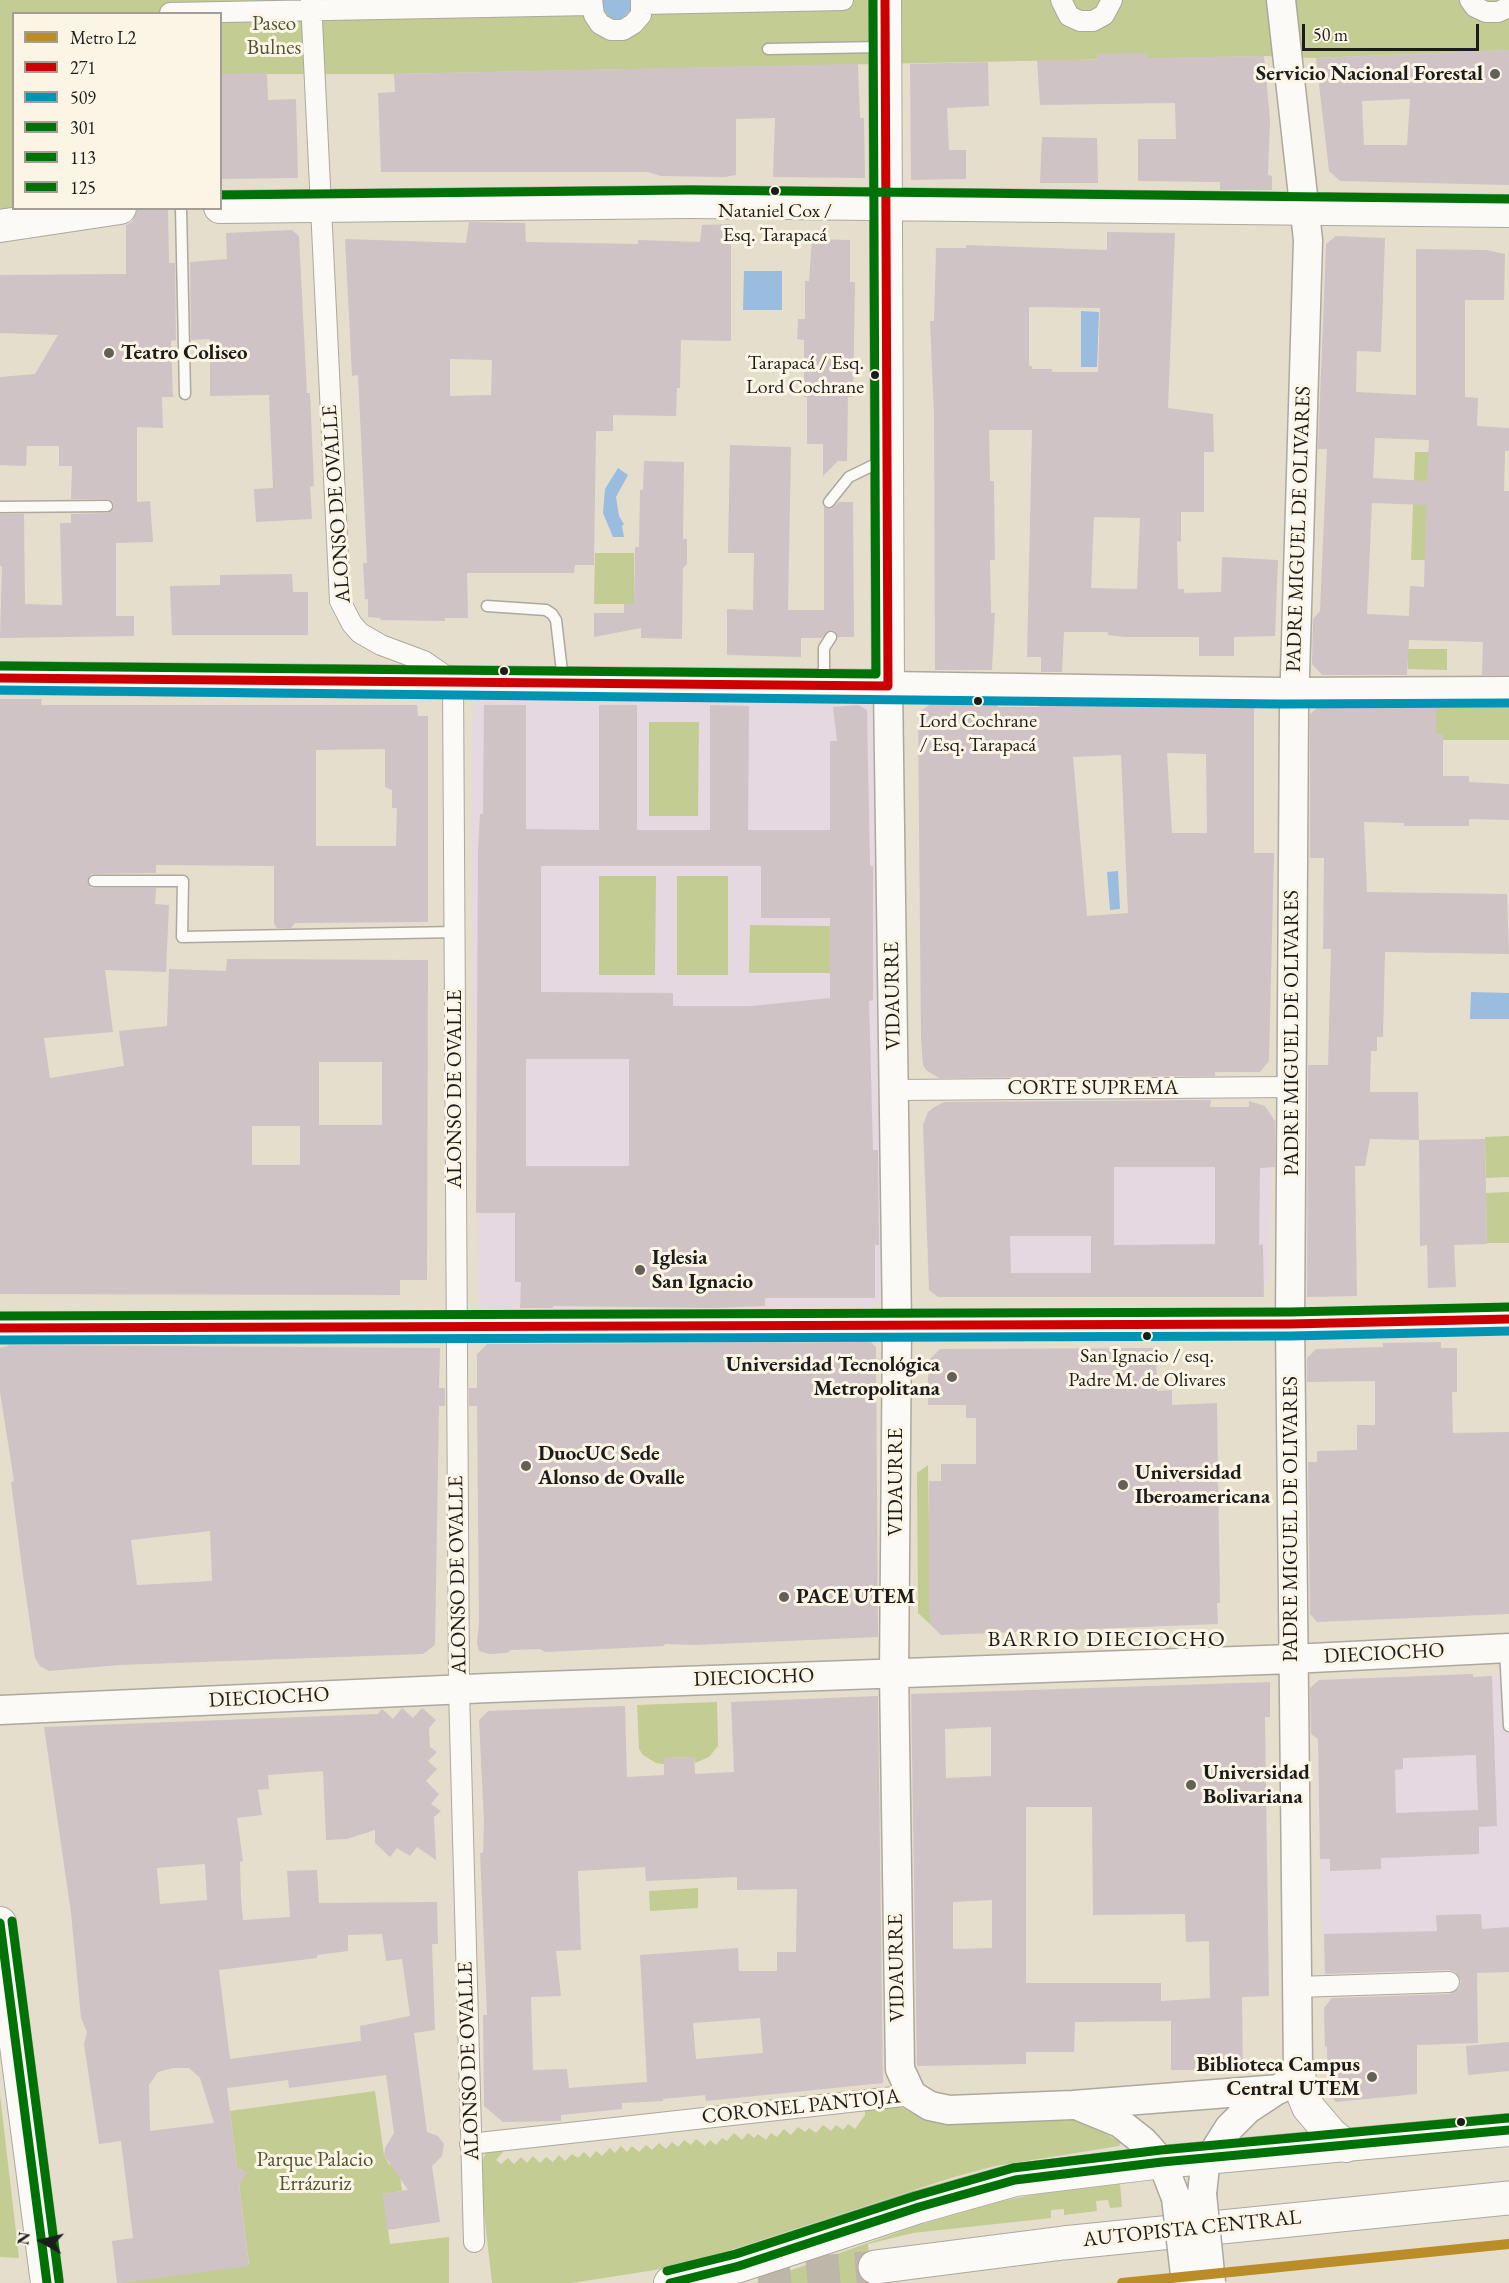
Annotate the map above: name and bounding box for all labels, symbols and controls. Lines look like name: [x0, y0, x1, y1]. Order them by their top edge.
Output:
park label: Paseo Bulnes: [247, 11, 301, 61]
legend: [12, 12, 222, 210]
scale bar: [1305, 12, 1482, 50]
text: 50 m: [1313, 23, 1348, 46]
text: Metro L2: [70, 26, 136, 49]
text: 271: [70, 56, 96, 79]
place label: Servicio Nacional Forestal: [1256, 61, 1483, 87]
marker: Servicio Nacional Forestal: [1488, 67, 1502, 81]
text: 509: [70, 86, 96, 109]
text: 301: [70, 116, 96, 139]
text: 113: [70, 146, 96, 169]
text: 125: [70, 176, 96, 199]
marker: Nataniel Cox / Esq. Tarapacá: [769, 185, 781, 197]
place label: Nataniel Cox / Esq. Tarapacá: [718, 200, 832, 247]
place label: Teatro Coliseo: [121, 340, 248, 366]
marker: Teatro Coliseo: [102, 346, 116, 360]
place label: Tarapacá / Esq. Lord Cochrane: [746, 352, 864, 399]
marker: Tarapacá / Esq. Lord Cochrane: [869, 369, 881, 381]
street label: PADRE MIGUEL DE OLIVARES: [1281, 386, 1317, 672]
street label: ALONSO DE OVALLE: [317, 404, 357, 604]
unlabelled marker: [498, 665, 510, 677]
marker: Lord Cochrane / Esq. Tarapacá: [972, 695, 984, 707]
place label: Lord Cochrane / Esq. Tarapacá: [919, 710, 1037, 757]
street label: PADRE MIGUEL DE OLIVARES: [1279, 890, 1305, 1176]
street label: VIDAURRE: [879, 942, 907, 1050]
street label: ALONSO DE OVALLE: [442, 990, 468, 1188]
street label: CORTE SUPREMA: [1007, 1075, 1179, 1101]
place label: Iglesia San Ignacio: [652, 1245, 753, 1295]
marker: Iglesia San Ignacio: [633, 1263, 647, 1277]
marker: San Ignacio / esq. Padre M. de Olivares: [1141, 1330, 1153, 1342]
place label: San Ignacio / esq. Padre M. de Olivares: [1068, 1345, 1226, 1392]
place label: Universidad Tecnológica Metropolitana: [726, 1352, 940, 1402]
marker: Universidad Tecnológica Metropolitana: [945, 1370, 959, 1384]
street label: PADRE MIGUEL DE OLIVARES: [1278, 1376, 1304, 1662]
street label: VIDAURRE: [883, 1428, 909, 1536]
place label: DuocUC Sede Alonso de Ovalle: [538, 1441, 685, 1491]
marker: DuocUC Sede Alonso de Ovalle: [519, 1459, 533, 1473]
place label: Universidad Iberoamericana: [1135, 1460, 1270, 1510]
street label: ALONSO DE OVALLE: [444, 1475, 472, 1675]
marker: Universidad Iberoamericana: [1116, 1478, 1130, 1492]
place label: PACE UTEM: [796, 1584, 915, 1610]
marker: PACE UTEM: [777, 1590, 791, 1604]
district label: BARRIO DIECIOCHO: [988, 1627, 1226, 1653]
street label: DIECIOCHO: [1323, 1638, 1445, 1670]
street label: DIECIOCHO: [693, 1663, 815, 1693]
street label: DIECIOCHO: [208, 1682, 330, 1714]
place label: Universidad Bolivariana: [1203, 1760, 1310, 1810]
marker: Universidad Bolivariana: [1184, 1778, 1198, 1792]
street label: VIDAURRE: [883, 1914, 911, 2022]
street label: ALONSO DE OVALLE: [453, 1961, 485, 2161]
place label: Biblioteca Campus Central UTEM: [1196, 2052, 1360, 2102]
marker: Biblioteca Campus Central UTEM: [1365, 2070, 1379, 2084]
street label: CORONEL PANTOJA: [701, 2084, 901, 2130]
unlabelled marker: [1455, 2116, 1467, 2128]
park label: Parque Palacio Errázuriz: [257, 2147, 373, 2197]
street label: AUTOPISTA CENTRAL: [1082, 2205, 1302, 2253]
north arrow: [12, 2211, 72, 2271]
text: N: [12, 2231, 35, 2246]

